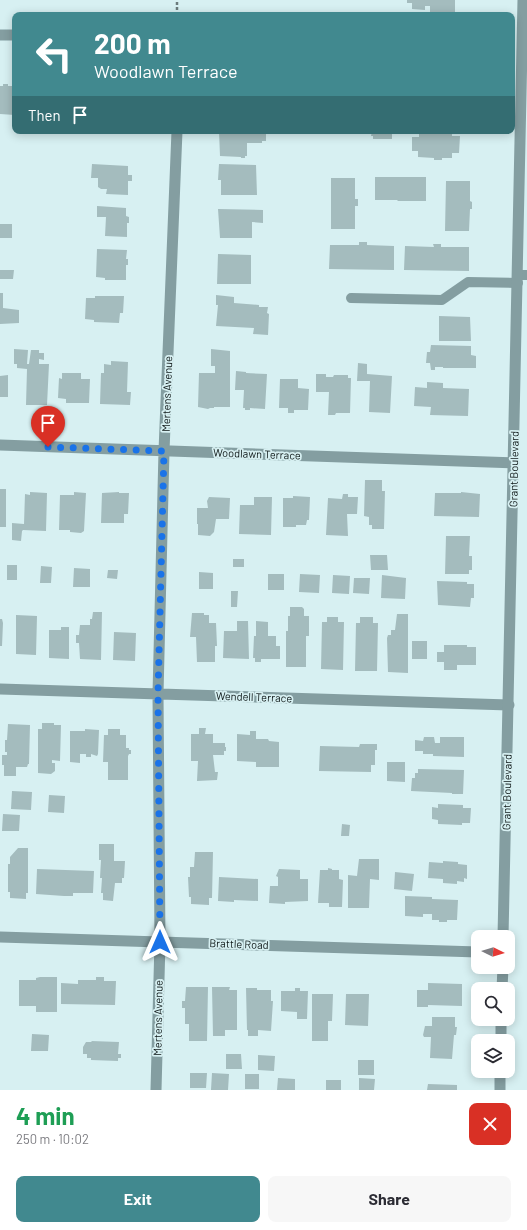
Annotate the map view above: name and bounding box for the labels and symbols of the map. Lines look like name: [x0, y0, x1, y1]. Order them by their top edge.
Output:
street label: Mertens Avenue: [159, 356, 174, 432]
pin: [31, 406, 65, 447]
street label: Grant Boulevard: [506, 431, 521, 507]
street label: Woodlawn Terrace: [213, 445, 301, 462]
street label: Wendell Terrace: [216, 689, 293, 704]
street label: Grant Boulevard: [499, 754, 514, 830]
position arrow: [139, 921, 181, 963]
north arrow: [471, 930, 515, 974]
street label: Brattle Road: [209, 936, 269, 951]
street label: Mertens Avenue: [150, 980, 165, 1056]

